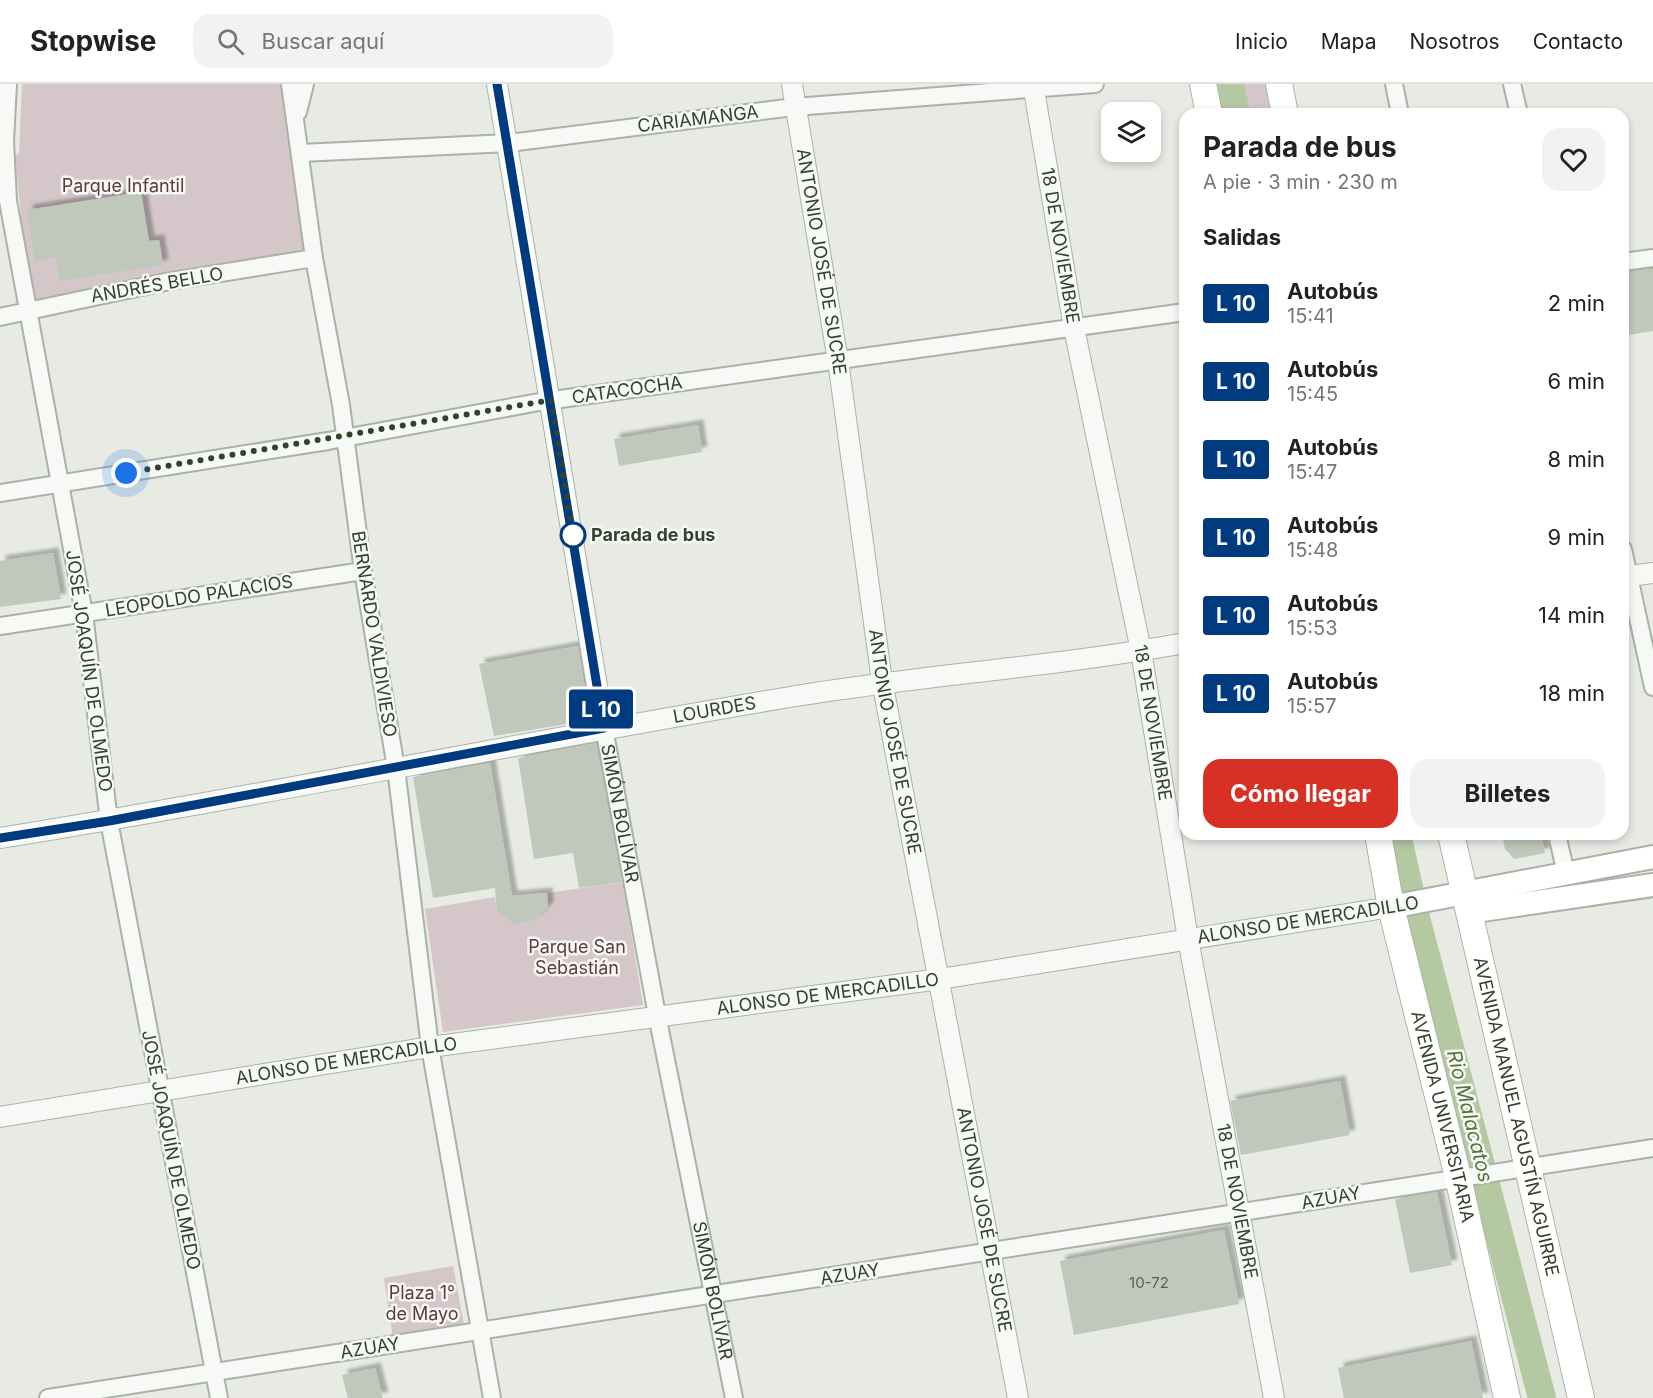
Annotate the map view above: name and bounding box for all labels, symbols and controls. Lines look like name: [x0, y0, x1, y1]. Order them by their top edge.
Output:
search box: [193, 14, 613, 68]
text: Stopwise: [30, 24, 157, 58]
icon: search: [214, 25, 247, 58]
text: Buscar aquí: [262, 28, 384, 54]
text: Inicio: [1235, 29, 1288, 54]
text: Mapa: [1321, 29, 1376, 54]
text: Nosotros: [1409, 29, 1500, 54]
text: Contacto: [1533, 29, 1623, 54]
street label: CARIAMANGA: [636, 101, 760, 136]
map controls: [1101, 102, 1161, 162]
button: layers: [1101, 102, 1161, 162]
button: heart: [1542, 128, 1605, 191]
text: Parada de bus: [1203, 130, 1397, 164]
street label: ANTONIO JOSÉ DE SUCRE: [793, 147, 851, 376]
street label: 18 DE NOVIEMBRE: [1037, 166, 1084, 325]
text: A pie · 3 min · 230 m: [1203, 170, 1398, 194]
park label: Parque Infantil: [62, 175, 184, 196]
text: Salidas: [1203, 224, 1281, 250]
street label: ANDRÉS BELLO: [89, 262, 225, 307]
text: Autobús: [1287, 278, 1378, 304]
text: 2 min: [1548, 290, 1605, 316]
text: L 10: [1216, 291, 1256, 316]
text: 15:41: [1287, 304, 1334, 328]
text: Autobús: [1287, 356, 1378, 382]
text: 6 min: [1548, 368, 1605, 394]
text: L 10: [1216, 369, 1256, 394]
street label: CATACOCHA: [570, 371, 684, 408]
text: 15:45: [1287, 382, 1338, 406]
text: Autobús: [1287, 434, 1378, 460]
text: 8 min: [1548, 446, 1605, 472]
text: L 10: [1216, 447, 1256, 472]
your location: [111, 458, 141, 488]
text: 15:47: [1287, 460, 1337, 484]
text: Autobús: [1287, 512, 1378, 538]
marker: Parada de bus: [560, 522, 586, 548]
place label: Parada de bus: [591, 524, 715, 545]
text: 9 min: [1548, 524, 1605, 550]
text: L 10: [1216, 525, 1256, 550]
street label: BERNARDO VALDIVIESO: [348, 529, 401, 739]
text: 15:48: [1287, 538, 1338, 562]
street label: JOSÉ JOAQUÍN DE OLMEDO: [62, 549, 118, 793]
street label: LEOPOLDO PALACIOS: [104, 570, 294, 621]
text: Autobús: [1287, 590, 1378, 616]
text: 14 min: [1538, 602, 1605, 628]
text: L 10: [1216, 603, 1256, 628]
text: 15:53: [1287, 616, 1338, 640]
street label: ANTONIO JOSÉ DE SUCRE: [865, 628, 926, 856]
street label: 18 DE NOVIEMBRE: [1130, 643, 1176, 802]
text: Autobús: [1287, 668, 1378, 694]
text: 18 min: [1539, 680, 1605, 706]
text: L 10: [1216, 681, 1256, 706]
line badge: L 10: [559, 690, 643, 728]
street label: LOURDES: [671, 692, 758, 727]
text: 15:57: [1287, 694, 1337, 718]
text: L 10: [581, 697, 621, 722]
street label: SIMÓN BOLÍVAR: [597, 742, 643, 885]
button: Cómo llegar: [1203, 759, 1398, 828]
button: Billetes: [1410, 759, 1605, 828]
street label: ALONSO DE MERCADILLO: [1196, 892, 1420, 947]
park label: Parque San Sebastián: [528, 936, 626, 978]
street label: AVENIDA MANUEL AGUSTÍN AGUIRRE: [1470, 955, 1564, 1278]
street label: ALONSO DE MERCADILLO: [715, 968, 940, 1019]
street label: AVENIDA UNIVERSITARIA: [1407, 1008, 1479, 1224]
street label: JOSÉ JOAQUÍN DE OLMEDO: [138, 1028, 206, 1272]
street label: ALONSO DE MERCADILLO: [234, 1032, 458, 1088]
water label: Rio Malacatos: [1442, 1047, 1498, 1185]
street label: ANTONIO JOSÉ DE SUCRE: [953, 1105, 1016, 1334]
street label: 18 DE NOVIEMBRE: [1213, 1122, 1262, 1281]
street label: AZUAY: [1299, 1182, 1362, 1213]
street label: SIMÓN BOLÍVAR: [689, 1219, 737, 1362]
street label: AZUAY: [819, 1258, 881, 1289]
house number: 10-72: [1129, 1273, 1169, 1292]
park label: Plaza 1° de Mayo: [385, 1282, 459, 1324]
street label: AZUAY: [339, 1332, 401, 1363]

